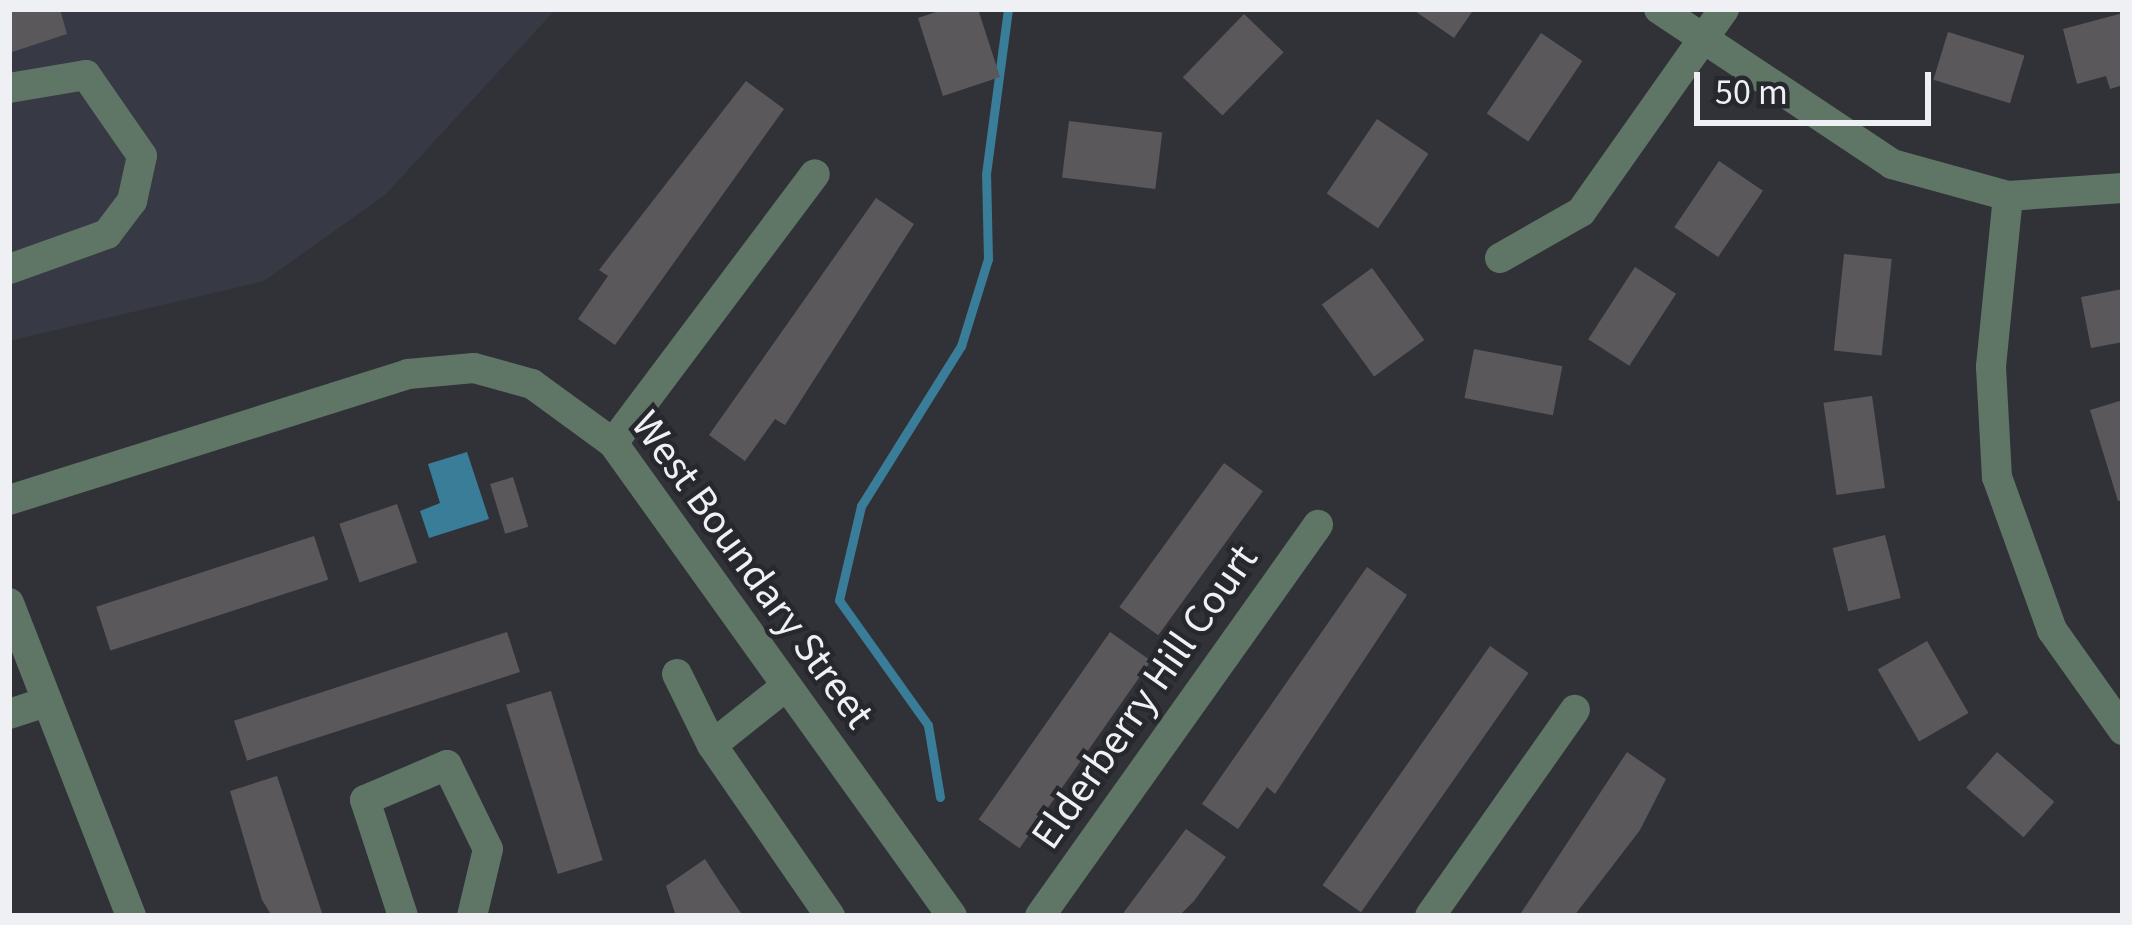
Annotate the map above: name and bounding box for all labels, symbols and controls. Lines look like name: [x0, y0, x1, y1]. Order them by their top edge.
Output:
scale bar: [1700, 48, 1937, 122]
text: 50 m: [1715, 67, 1788, 118]
street label: West Boundary Street: [620, 402, 884, 738]
street label: Elderberry Hill Court: [1021, 535, 1269, 859]

